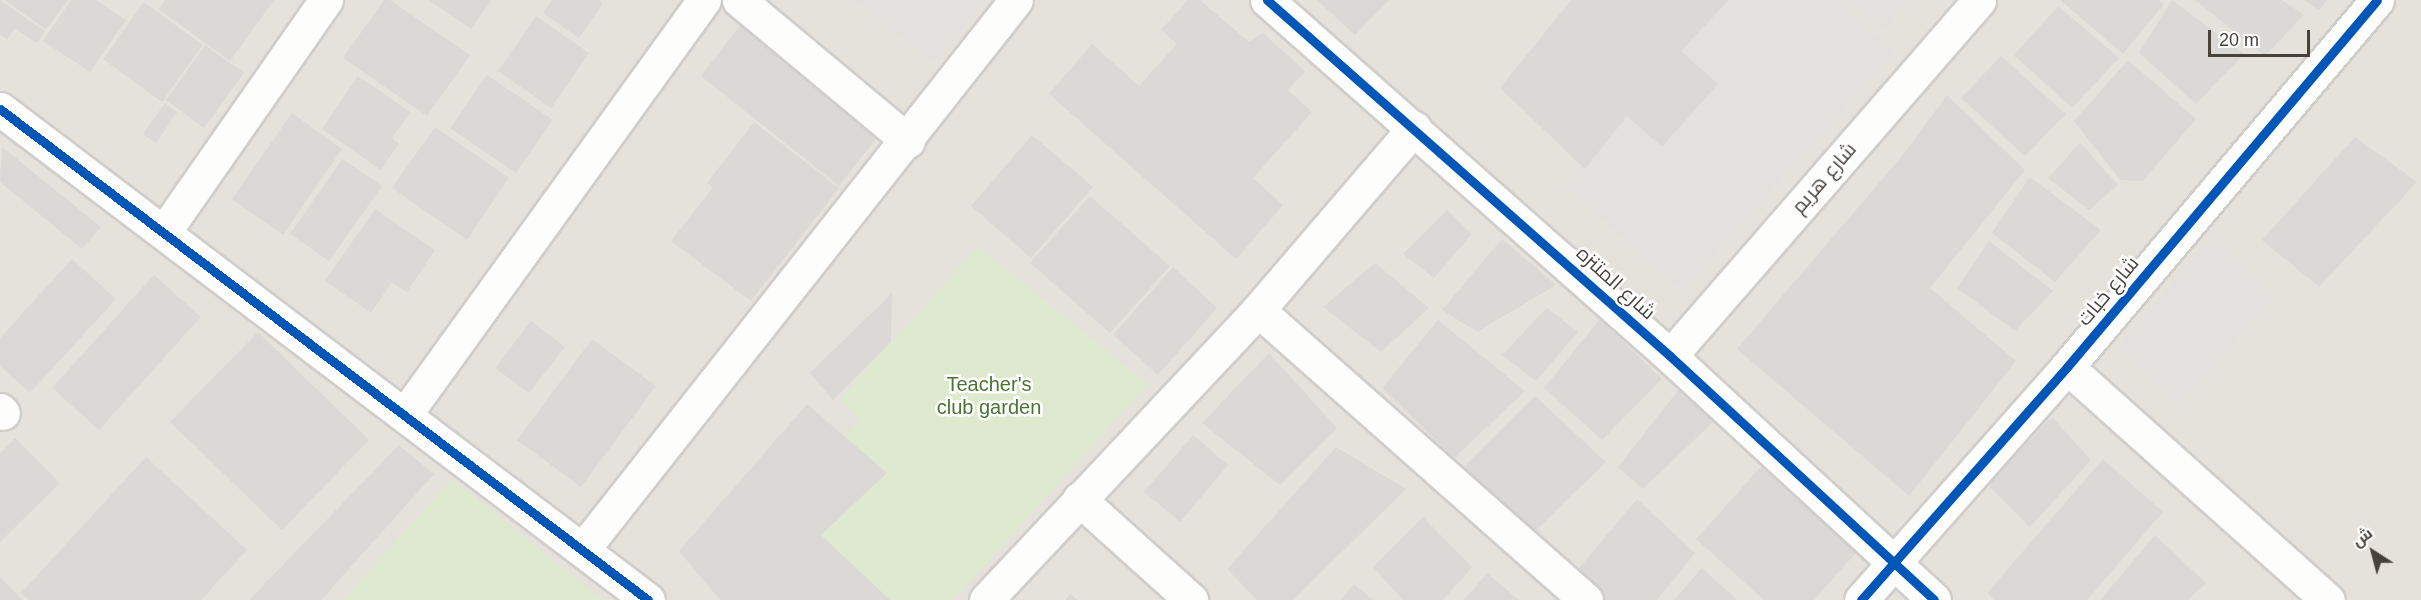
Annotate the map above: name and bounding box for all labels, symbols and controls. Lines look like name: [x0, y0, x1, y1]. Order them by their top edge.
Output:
scale bar: [2211, 18, 2313, 56]
text: 20 m: [2219, 30, 2259, 50]
street label: شارع هريم: [1787, 138, 1861, 218]
street label: شارع المتنزه: [1572, 241, 1660, 325]
street label: شارع خبات: [2072, 252, 2144, 330]
park label: Teacher's club garden: [937, 373, 1041, 420]
north arrow: [2343, 522, 2403, 582]
text: ش: [2349, 524, 2375, 550]

